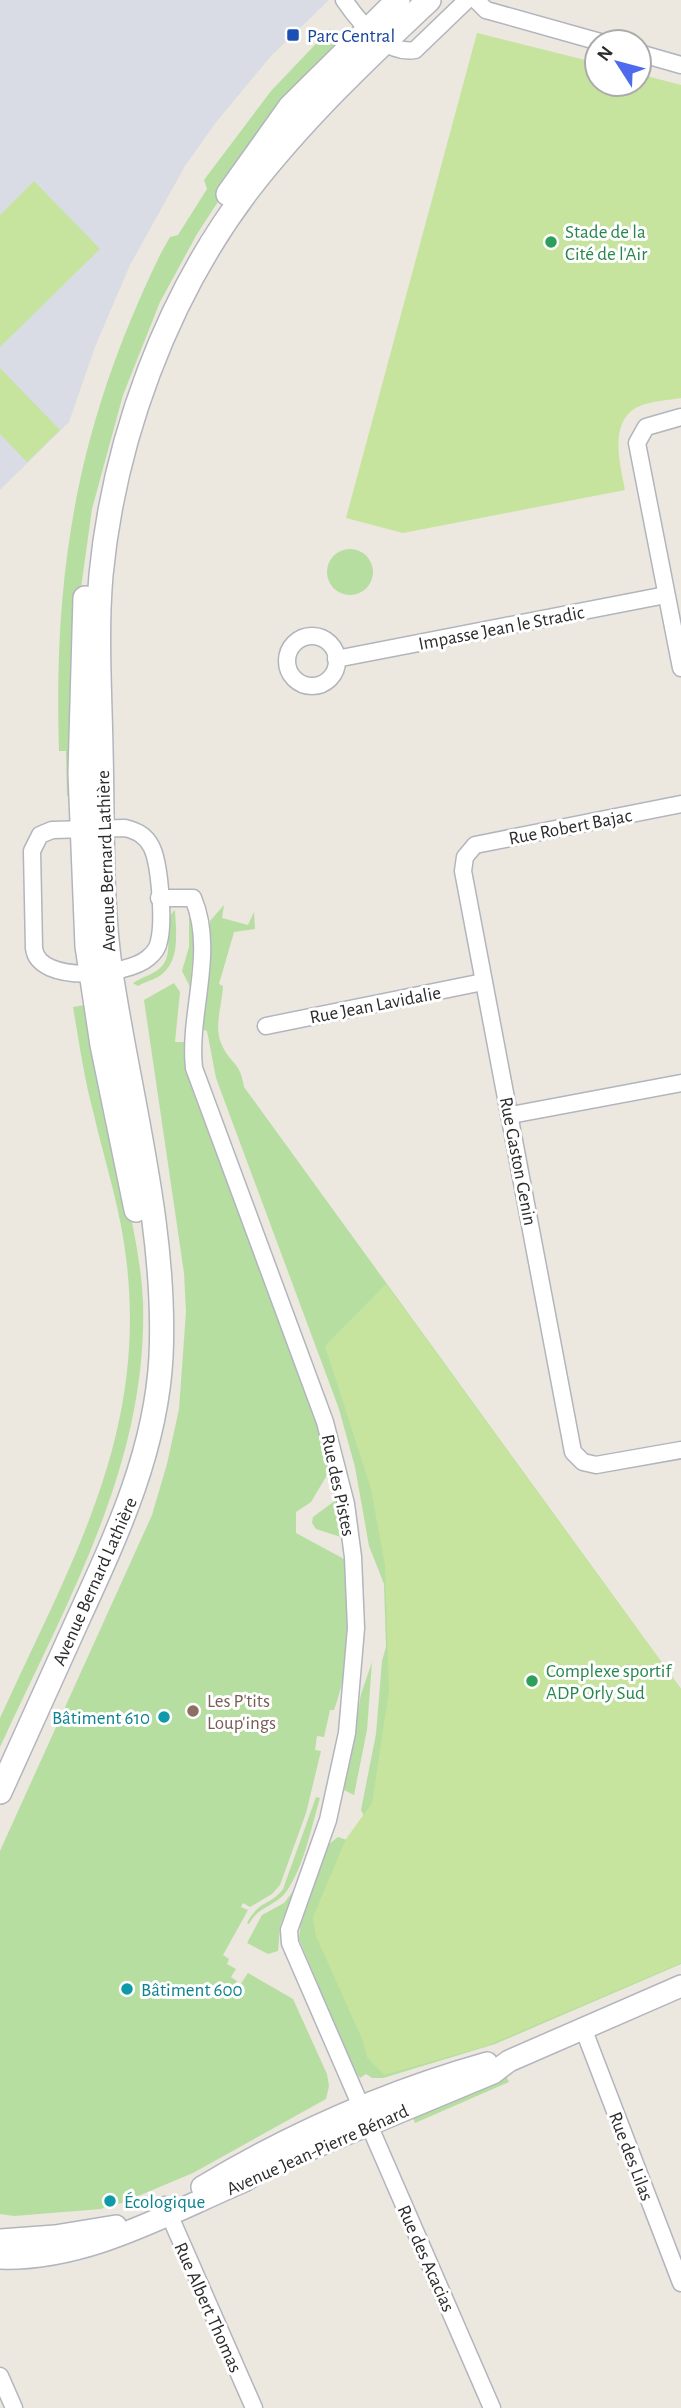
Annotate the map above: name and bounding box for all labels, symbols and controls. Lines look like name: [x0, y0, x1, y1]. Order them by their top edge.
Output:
marker: Parc Central: [285, 27, 301, 43]
place label: Parc Central: [307, 27, 395, 46]
north arrow: [583, 28, 653, 98]
text: N: [594, 43, 617, 65]
place label: Stade de la Cité de l'Air: [565, 223, 647, 264]
marker: Stade de la Cité de l'Air: [543, 234, 559, 250]
street label: Impasse Jean le Stradic: [417, 603, 586, 654]
street label: Avenue Bernard Lathière: [94, 770, 119, 952]
street label: Rue Robert Bajac: [507, 806, 633, 849]
street label: Rue Jean Lavidalie: [308, 983, 443, 1028]
street label: Rue Gaston Genin: [496, 1095, 539, 1227]
street label: Rue des Pistes: [317, 1433, 358, 1538]
street label: Avenue Bernard Lathière: [50, 1495, 141, 1669]
place label: Complexe sportif ADP Orly Sud: [546, 1662, 672, 1703]
marker: Complexe sportif ADP Orly Sud: [524, 1673, 540, 1689]
place label: Les P'tits Loup'ings: [207, 1692, 276, 1733]
marker: Les P'tits Loup'ings: [185, 1703, 201, 1719]
place label: Bâtiment 610: [52, 1709, 150, 1728]
marker: Bâtiment 610: [156, 1709, 172, 1725]
marker: Bâtiment 600: [119, 1981, 135, 1997]
place label: Bâtiment 600: [141, 1981, 243, 2000]
street label: Avenue Jean-Pierre Bénard: [224, 2102, 412, 2199]
street label: Rue des Lilas: [605, 2109, 656, 2204]
place label: Écologique: [124, 2191, 205, 2212]
marker: Écologique: [102, 2193, 118, 2209]
street label: Rue des Acacias: [394, 2202, 458, 2315]
street label: Rue Albert Thomas: [170, 2240, 245, 2376]

